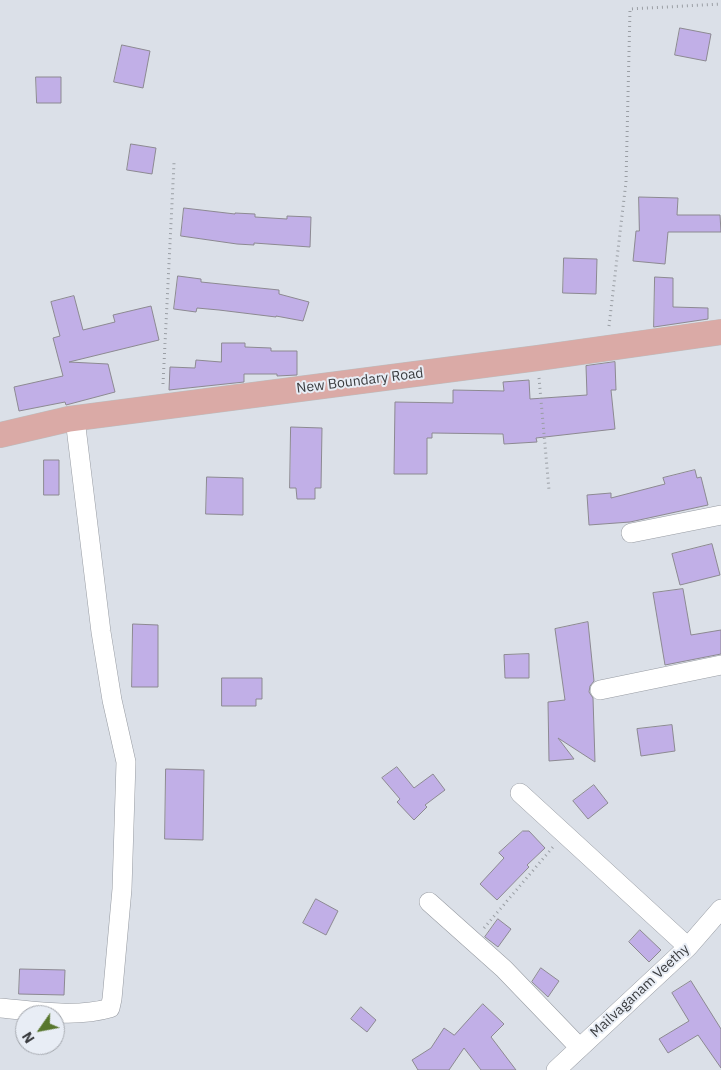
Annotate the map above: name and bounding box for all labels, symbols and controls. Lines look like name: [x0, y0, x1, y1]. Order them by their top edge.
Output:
street label: New Boundary Road: [296, 365, 424, 397]
street label: Mailvaganam Veethy: [587, 941, 693, 1041]
north arrow: [15, 1005, 65, 1055]
text: N: [18, 1028, 39, 1047]

